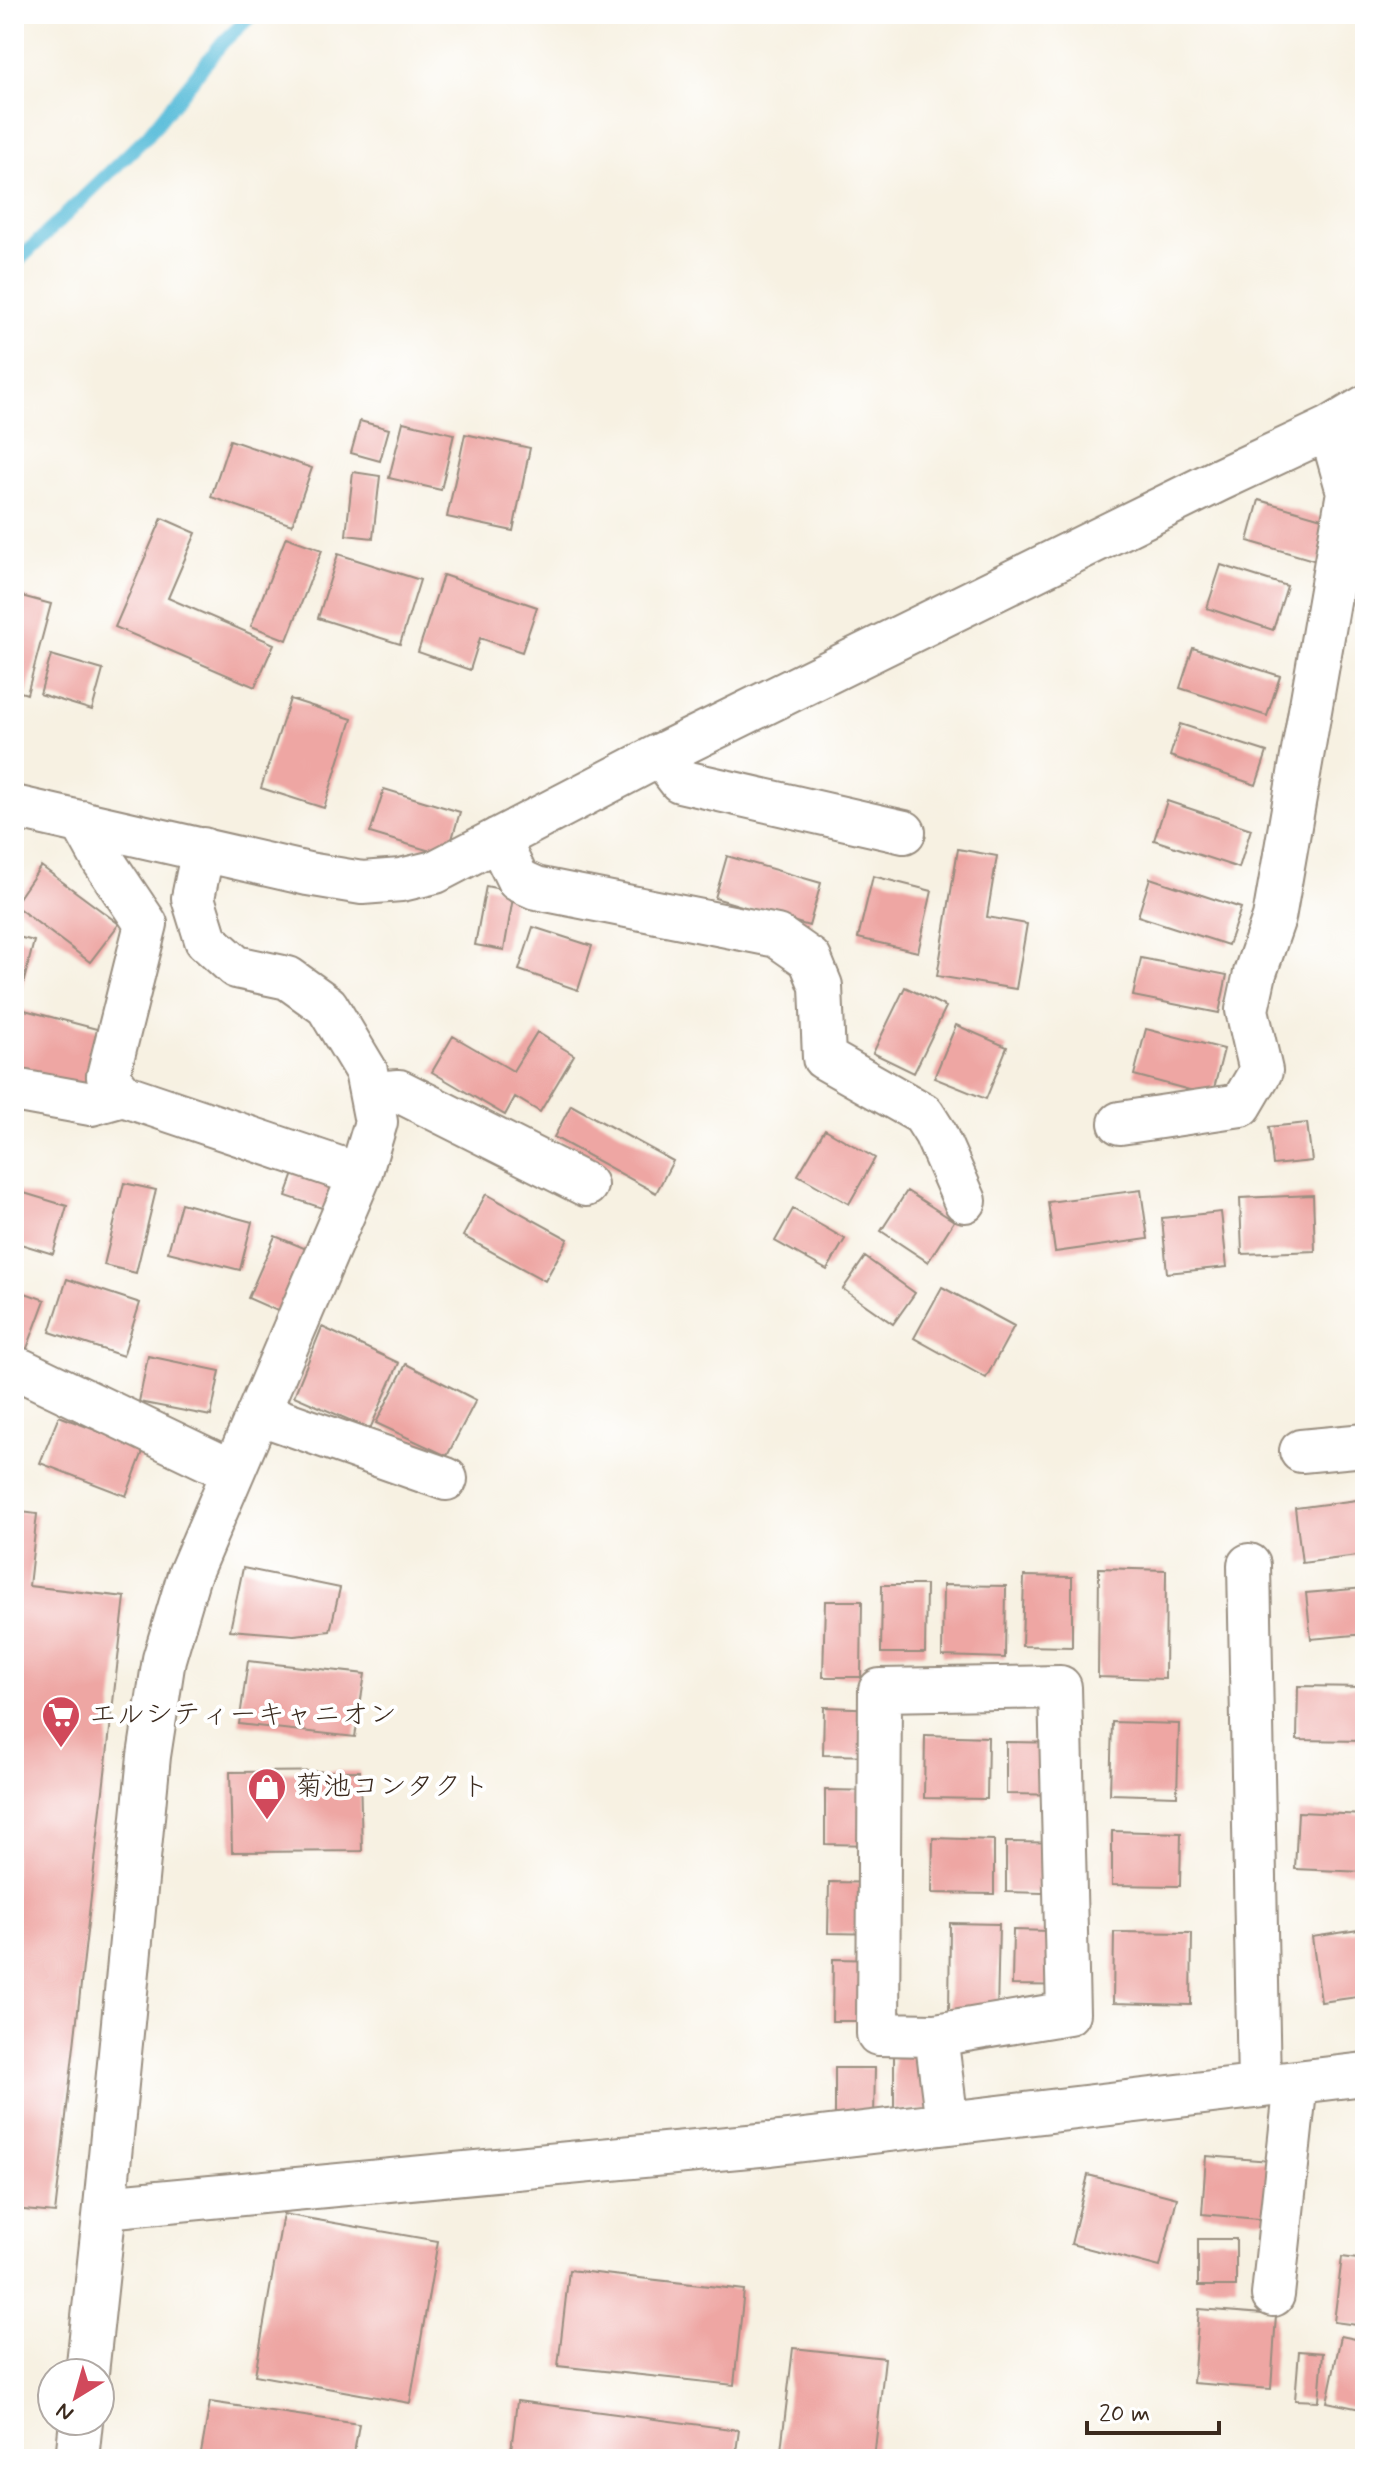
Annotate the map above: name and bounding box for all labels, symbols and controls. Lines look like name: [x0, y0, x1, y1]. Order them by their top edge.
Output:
supermarket icon: エルシティーキャニオン: [40, 1694, 82, 1749]
place label: エルシティーキャニオン: [89, 1697, 397, 1734]
shop icon: 菊池コンタクト: [246, 1766, 288, 1821]
place label: 菊池コンタクト: [295, 1769, 489, 1806]
north arrow: [36, 2357, 116, 2437]
scale bar: [1087, 2385, 1219, 2435]
text: N: [51, 2396, 79, 2427]
text: 20 m: [1099, 2399, 1150, 2430]

